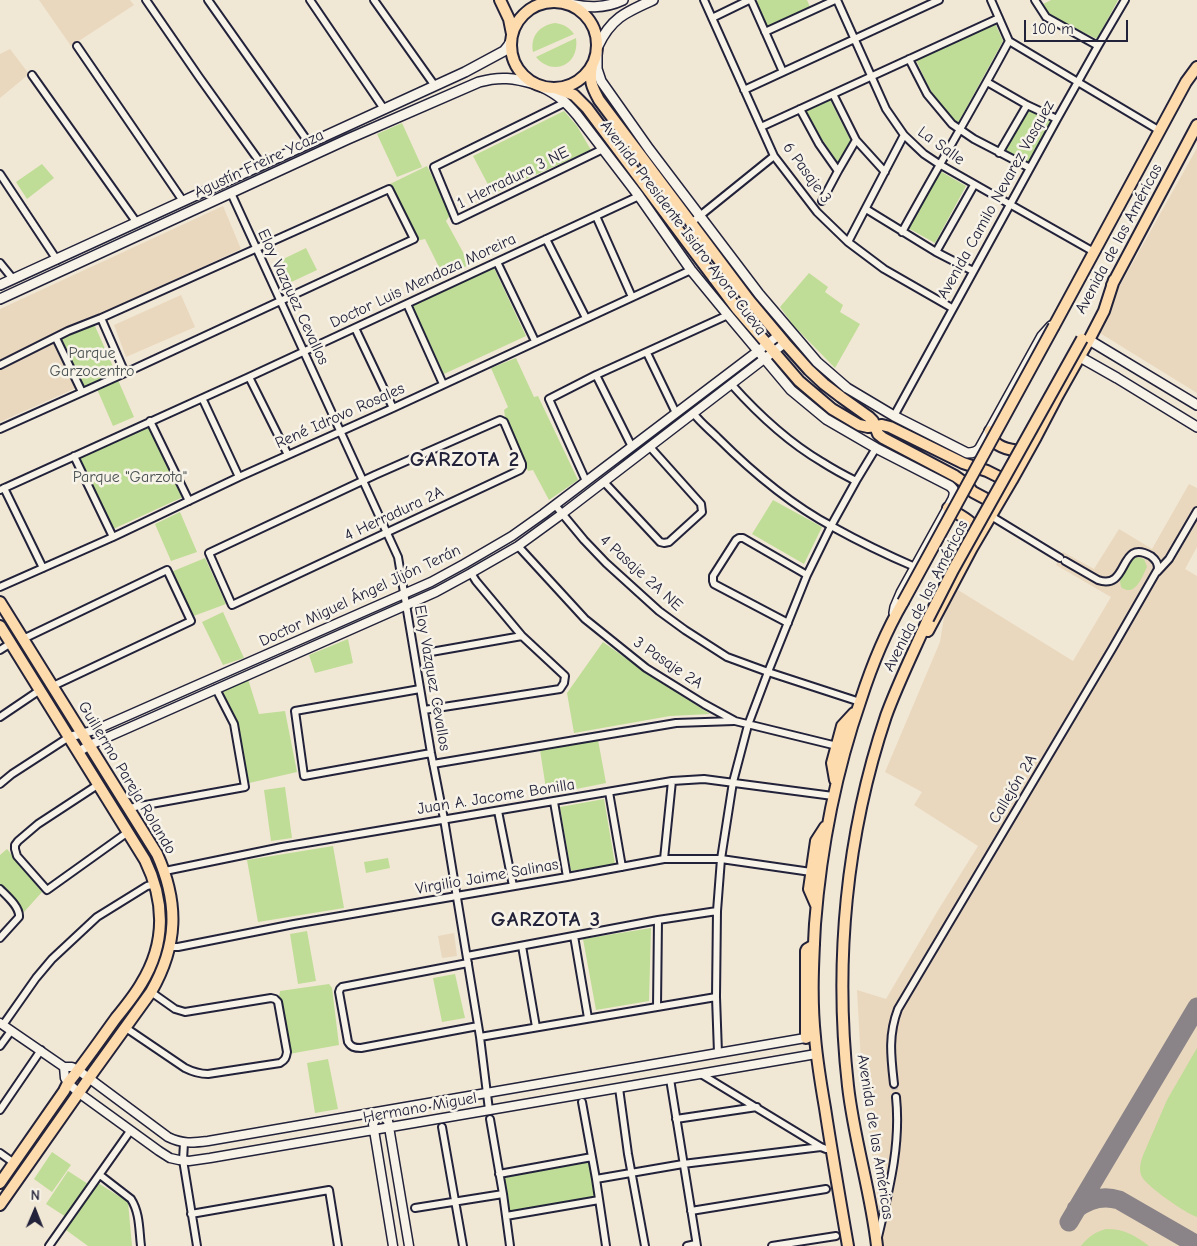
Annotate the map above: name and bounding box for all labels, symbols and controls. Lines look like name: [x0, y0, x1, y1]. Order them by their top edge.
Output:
scale bar: [1027, 10, 1131, 42]
text: 100 m: [1032, 20, 1074, 38]
street label: Avenida Camilo Nevarez Vasquez: [933, 97, 1059, 303]
street label: Avenida Presidente Isidro Ayora Cueva: [596, 117, 770, 339]
street label: La Salle: [914, 123, 968, 169]
street label: Agustín Freire Ycaza: [191, 126, 327, 202]
street label: 6 Pasaje 3: [778, 139, 836, 207]
street label: 1 Herradura 3 NE: [454, 143, 572, 213]
street label: Avenida de las Américas: [1071, 161, 1167, 317]
street label: Eloy Vazquez Cevallos: [253, 226, 333, 368]
street label: Doctor Luis Mendoza Moreira: [327, 229, 519, 333]
park label: Parque Garzocentro: [50, 343, 134, 381]
street label: René Idrovo Rosales: [272, 379, 408, 453]
district label: GARZOTA 2: [409, 447, 521, 473]
park label: Parque "Garzota": [73, 467, 187, 487]
street label: 4 Herradura 2A: [341, 483, 447, 545]
street label: Avenida de las Américas: [880, 517, 972, 675]
street label: 4 Pasaje 2A NE: [596, 531, 686, 615]
street label: Doctor Miguel Ángel Jijón Terán: [256, 541, 464, 651]
street label: Eloy Vazquez Cevallos: [410, 604, 454, 752]
street label: 3 Pasaje 2A: [630, 633, 706, 693]
street label: Guillermo Pareja Rolando: [74, 698, 180, 858]
street label: Callejón 2A: [985, 751, 1041, 827]
street label: Juan A. Jacome Bonilla: [416, 775, 576, 819]
street label: Virgilio Jaime Salinas: [414, 855, 560, 899]
district label: GARZOTA 3: [490, 907, 602, 933]
street label: Avenida de las Américas: [852, 1053, 898, 1221]
street label: Hermano Miguel: [362, 1089, 478, 1127]
north arrow: [10, 1186, 60, 1236]
text: N: [31, 1187, 40, 1204]

